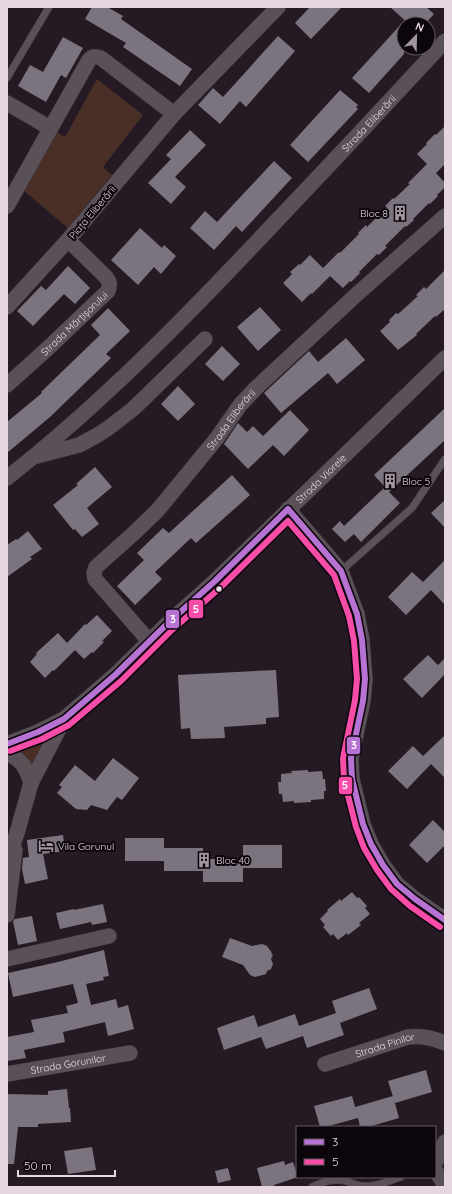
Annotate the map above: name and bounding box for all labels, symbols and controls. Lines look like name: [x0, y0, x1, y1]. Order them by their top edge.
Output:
north arrow: [396, 16, 436, 56]
text: N: [413, 19, 426, 35]
street label: Strada Eliberării: [339, 92, 399, 155]
street label: Piața Eliberării: [66, 183, 119, 242]
building icon: Bloc 8: [391, 204, 409, 222]
place label: Bloc 8: [360, 207, 388, 220]
street label: Strada Mărțișorului: [38, 289, 111, 359]
street label: Strada Eliberării: [204, 387, 259, 453]
street label: Strada Viorele: [293, 451, 349, 507]
building icon: Bloc 5: [381, 472, 399, 490]
place label: Bloc 5: [402, 475, 430, 488]
unlabelled marker: [214, 584, 224, 594]
line badge: 5: [188, 599, 204, 619]
text: 5: [193, 602, 199, 616]
line badge: 3: [165, 609, 180, 629]
text: 3: [170, 612, 176, 626]
line badge: 3: [346, 736, 361, 755]
text: 3: [351, 738, 357, 752]
line badge: 5: [338, 776, 353, 795]
text: 5: [342, 778, 348, 792]
hotel icon: Vila Gorunul: [37, 837, 55, 855]
place label: Vila Gorunul: [58, 840, 114, 853]
building icon: Bloc 40: [195, 851, 213, 869]
place label: Bloc 40: [216, 854, 250, 867]
street label: Strada Pinilor: [354, 1030, 415, 1061]
street label: Strada Gorunilor: [30, 1051, 107, 1077]
legend: [296, 1126, 436, 1178]
text: 3: [332, 1134, 338, 1149]
scale bar: [18, 1152, 115, 1178]
text: 5: [332, 1154, 339, 1169]
text: 50 m: [24, 1158, 52, 1173]

